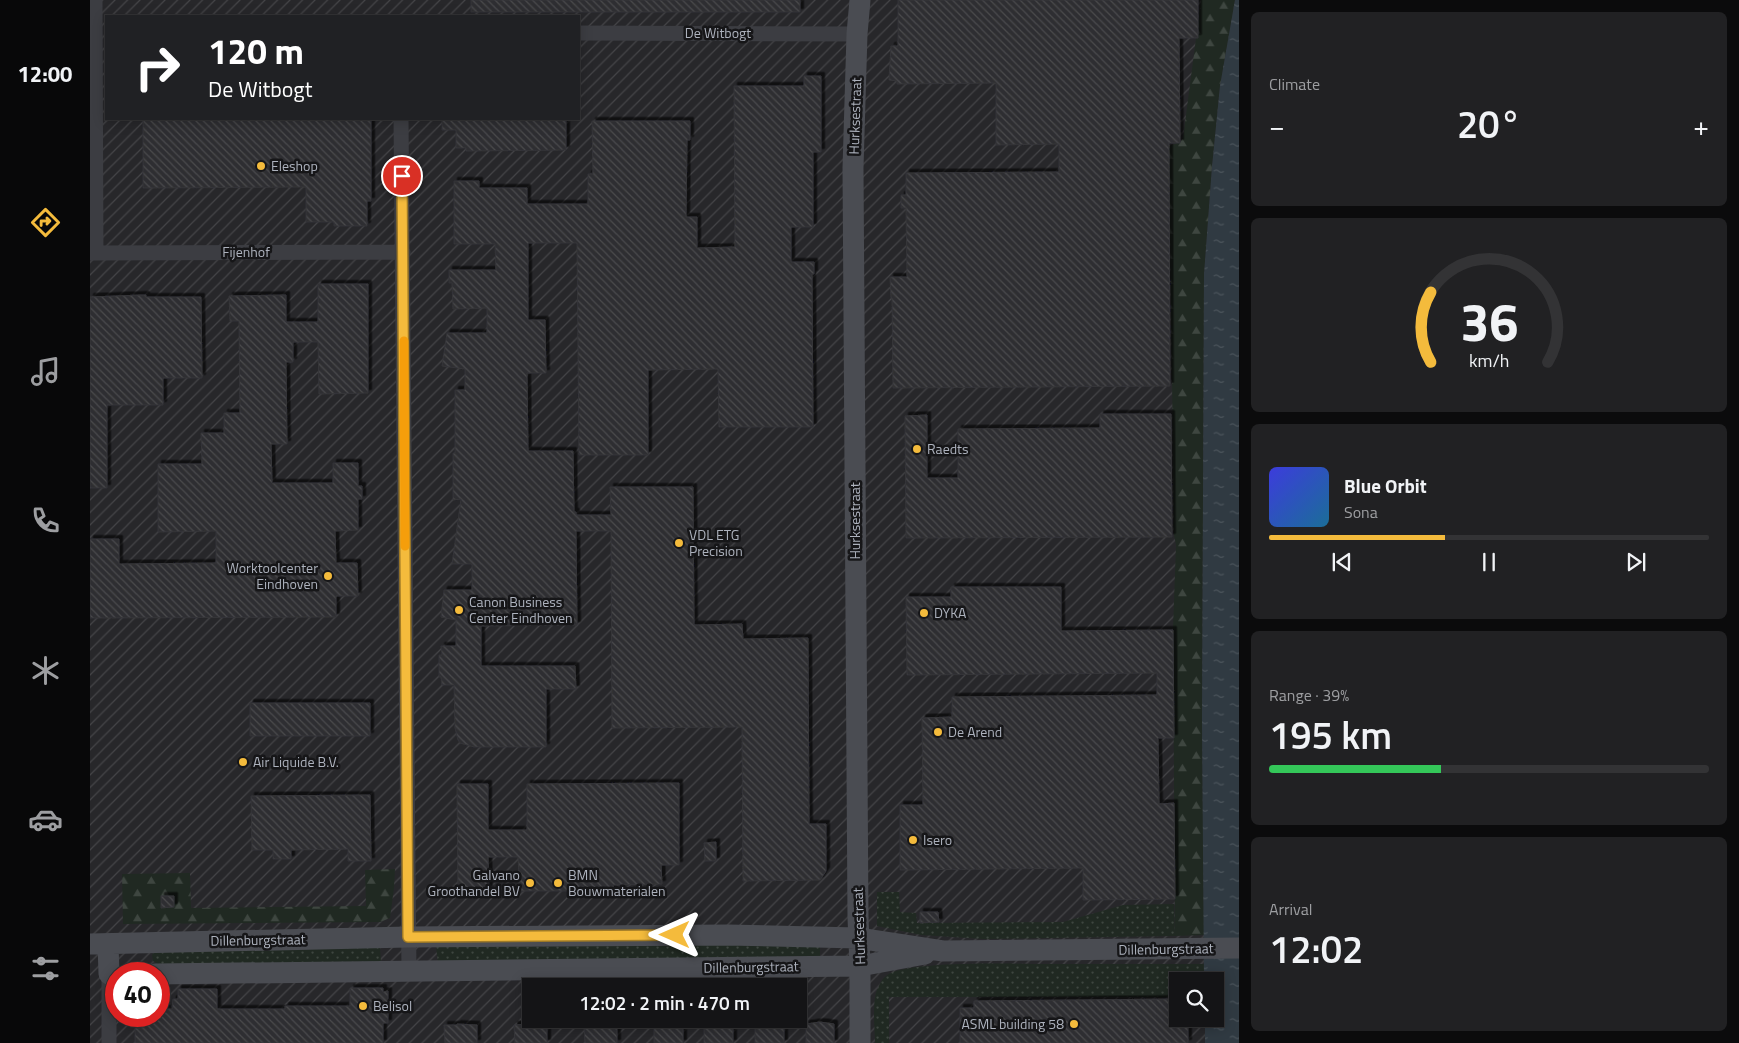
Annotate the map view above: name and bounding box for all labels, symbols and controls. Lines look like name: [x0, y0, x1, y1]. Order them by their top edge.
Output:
street label: De Witbogt: [685, 22, 751, 43]
text: 120 m: [208, 24, 304, 78]
icon: right: [125, 35, 190, 100]
text: 12:00: [18, 57, 72, 91]
text: De Witbogt: [208, 72, 312, 106]
text: Climate: [1269, 72, 1320, 96]
street label: Hurksestraat: [843, 77, 866, 155]
text: 20°: [1457, 95, 1521, 153]
text: −: [1269, 104, 1285, 147]
text: +: [1693, 104, 1709, 147]
place label: Eleshop: [271, 155, 318, 176]
pin: [381, 155, 423, 197]
marker: Eleshop: [255, 160, 267, 172]
icon: arrive: [388, 162, 416, 190]
icon: directions: [28, 205, 63, 240]
street label: Fijenhof: [222, 241, 270, 262]
text: 36: [1460, 282, 1518, 361]
text: km/h: [1469, 347, 1509, 374]
icon: music: [28, 354, 63, 389]
place label: Raedts: [927, 438, 969, 459]
marker: Raedts: [911, 443, 923, 455]
text: Blue Orbit: [1344, 471, 1427, 500]
street label: Hurksestraat: [844, 482, 865, 560]
text: Sona: [1344, 500, 1378, 524]
icon: phone: [28, 503, 63, 538]
place label: VDL ETG Precision: [689, 524, 743, 561]
marker: VDL ETG Precision: [673, 537, 685, 549]
icon: previous: [1328, 548, 1356, 576]
icon: pause: [1475, 548, 1503, 576]
icon: next: [1622, 548, 1650, 576]
place label: Worktoolcenter Eindhoven: [227, 557, 318, 594]
marker: Worktoolcenter Eindhoven: [322, 570, 334, 582]
place label: Canon Business Center Eindhoven: [469, 591, 573, 628]
place label: DYKA: [934, 602, 967, 623]
marker: Canon Business Center Eindhoven: [453, 604, 465, 616]
marker: DYKA: [918, 607, 930, 619]
icon: climate: [28, 653, 63, 688]
text: Range · 39%: [1269, 683, 1349, 707]
text: 195 km: [1269, 706, 1392, 764]
place label: De Arend: [948, 721, 1002, 742]
marker: De Arend: [932, 726, 944, 738]
place label: Air Liquide B.V.: [253, 751, 339, 772]
marker: Air Liquide B.V.: [237, 756, 249, 768]
icon: car: [28, 802, 63, 837]
place label: Isero: [923, 829, 952, 850]
marker: Isero: [907, 834, 919, 846]
place label: Galvano Groothandel BV: [428, 864, 520, 901]
place label: BMN Bouwmaterialen: [568, 864, 666, 901]
marker: Galvano Groothandel BV: [524, 877, 536, 889]
marker: BMN Bouwmaterialen: [552, 877, 564, 889]
street label: Hurksestraat: [847, 887, 870, 965]
text: Arrival: [1269, 897, 1312, 921]
position arrow: [648, 908, 700, 960]
text: 12:02: [1269, 920, 1363, 978]
street label: Dillenburgstraat: [210, 928, 306, 951]
street label: Dillenburgstraat: [1118, 937, 1214, 960]
icon: filters: [28, 951, 63, 986]
street label: Dillenburgstraat: [703, 955, 799, 978]
speed limit sign: 40: [105, 962, 170, 1027]
map controls: [1169, 972, 1224, 1027]
button: search: [1169, 972, 1224, 1027]
text: 12:02 · 2 min · 470 m: [579, 988, 750, 1017]
place label: Belisol: [373, 995, 412, 1016]
marker: Belisol: [357, 1000, 369, 1012]
place label: ASML building 58: [962, 1013, 1064, 1034]
marker: ASML building 58: [1068, 1018, 1080, 1030]

